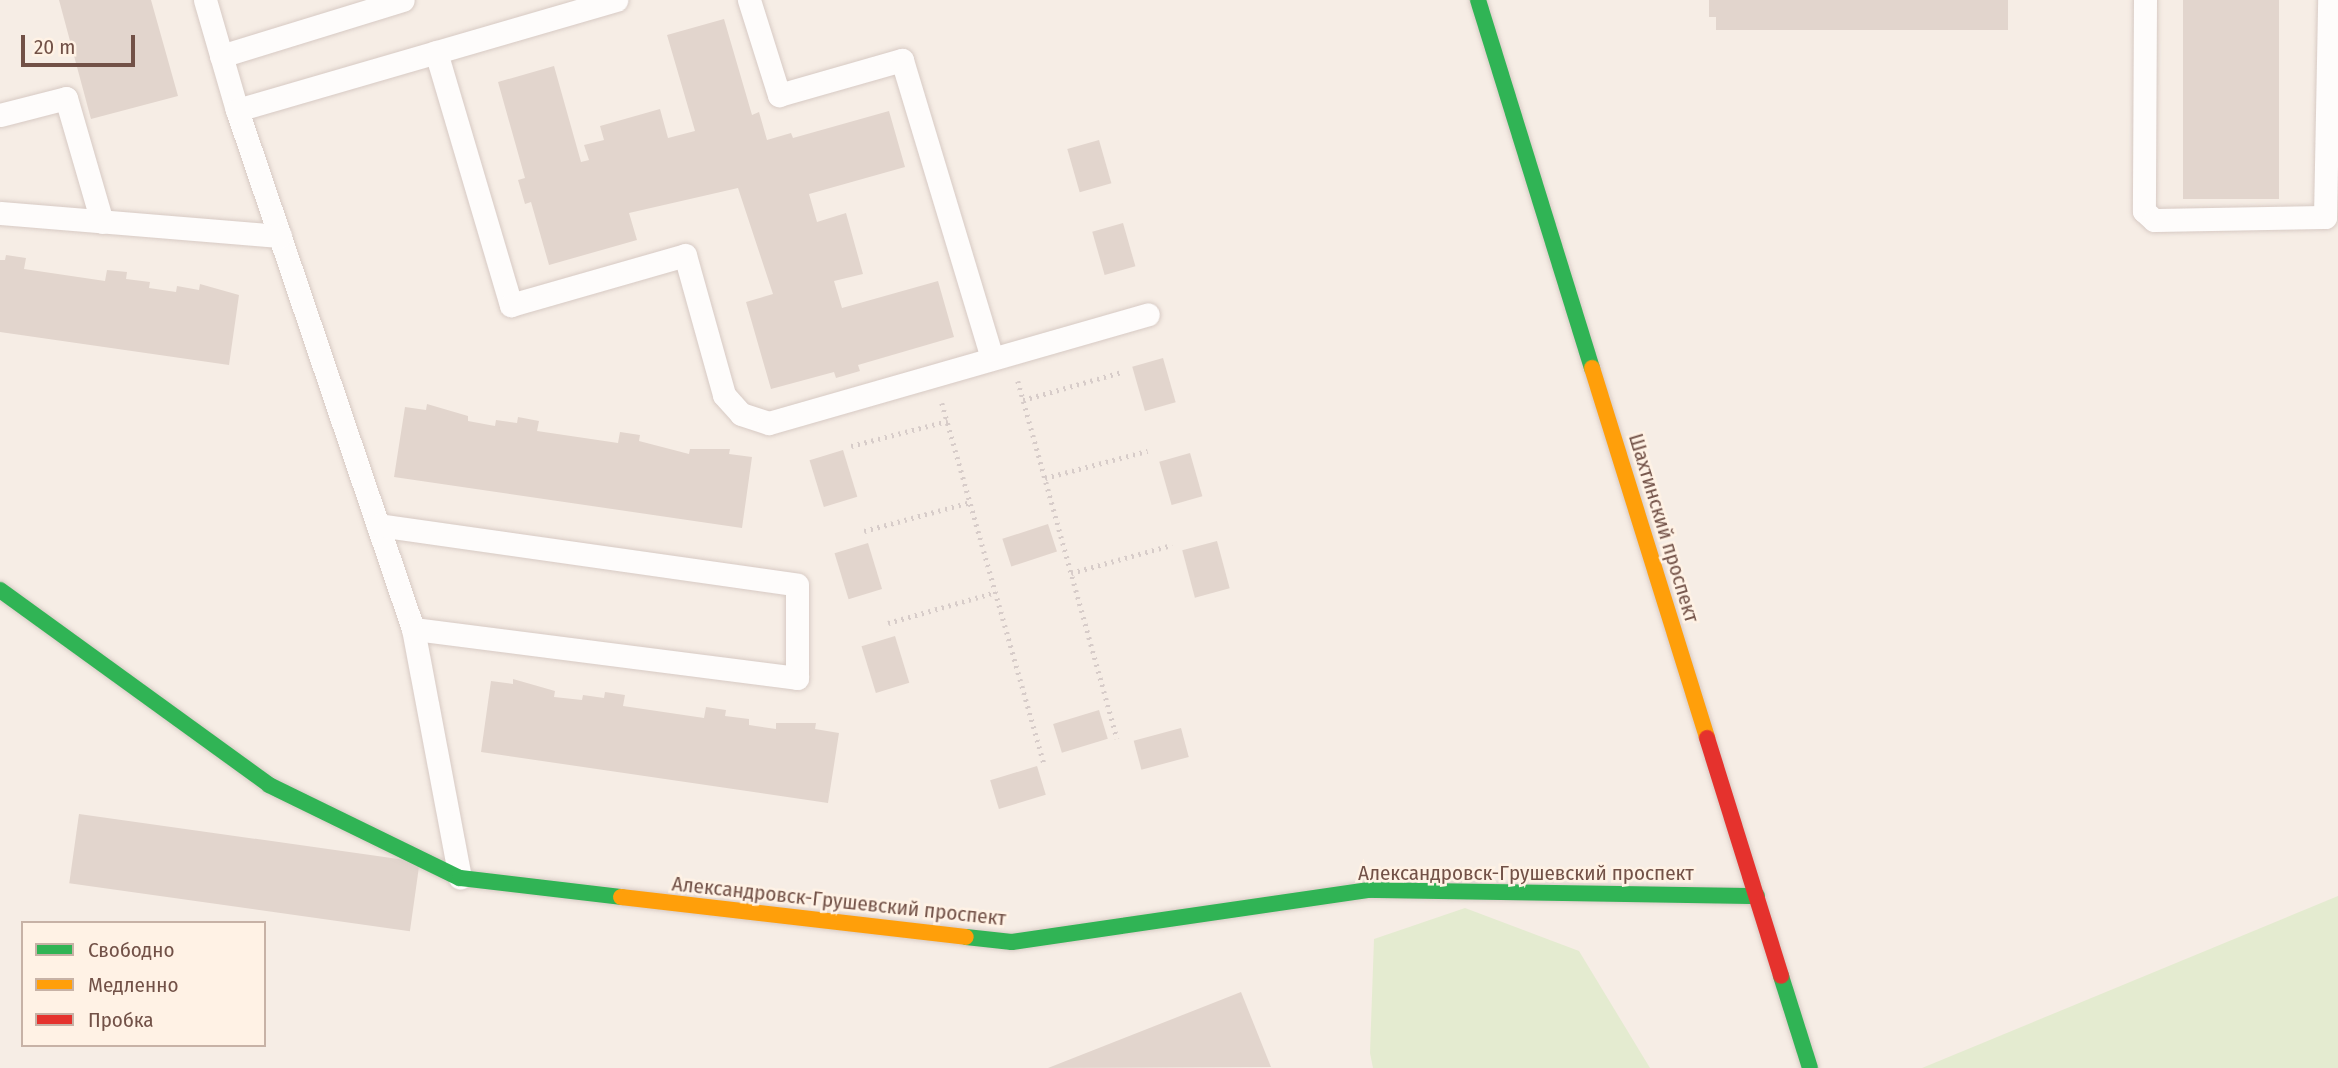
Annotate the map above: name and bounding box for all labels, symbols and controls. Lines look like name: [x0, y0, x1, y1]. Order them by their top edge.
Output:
scale bar: [24, 21, 138, 65]
text: 20 m: [34, 34, 75, 60]
street label: Шахтинский проспект: [1623, 430, 1705, 626]
street label: Александровск-Грушевский проспект: [1358, 860, 1694, 886]
street label: Александровск-Грушевский проспект: [671, 871, 1007, 931]
legend: [21, 921, 266, 1047]
text: Свободно: [88, 937, 174, 963]
text: Медленно: [88, 972, 178, 998]
text: Пробка: [88, 1007, 154, 1033]

